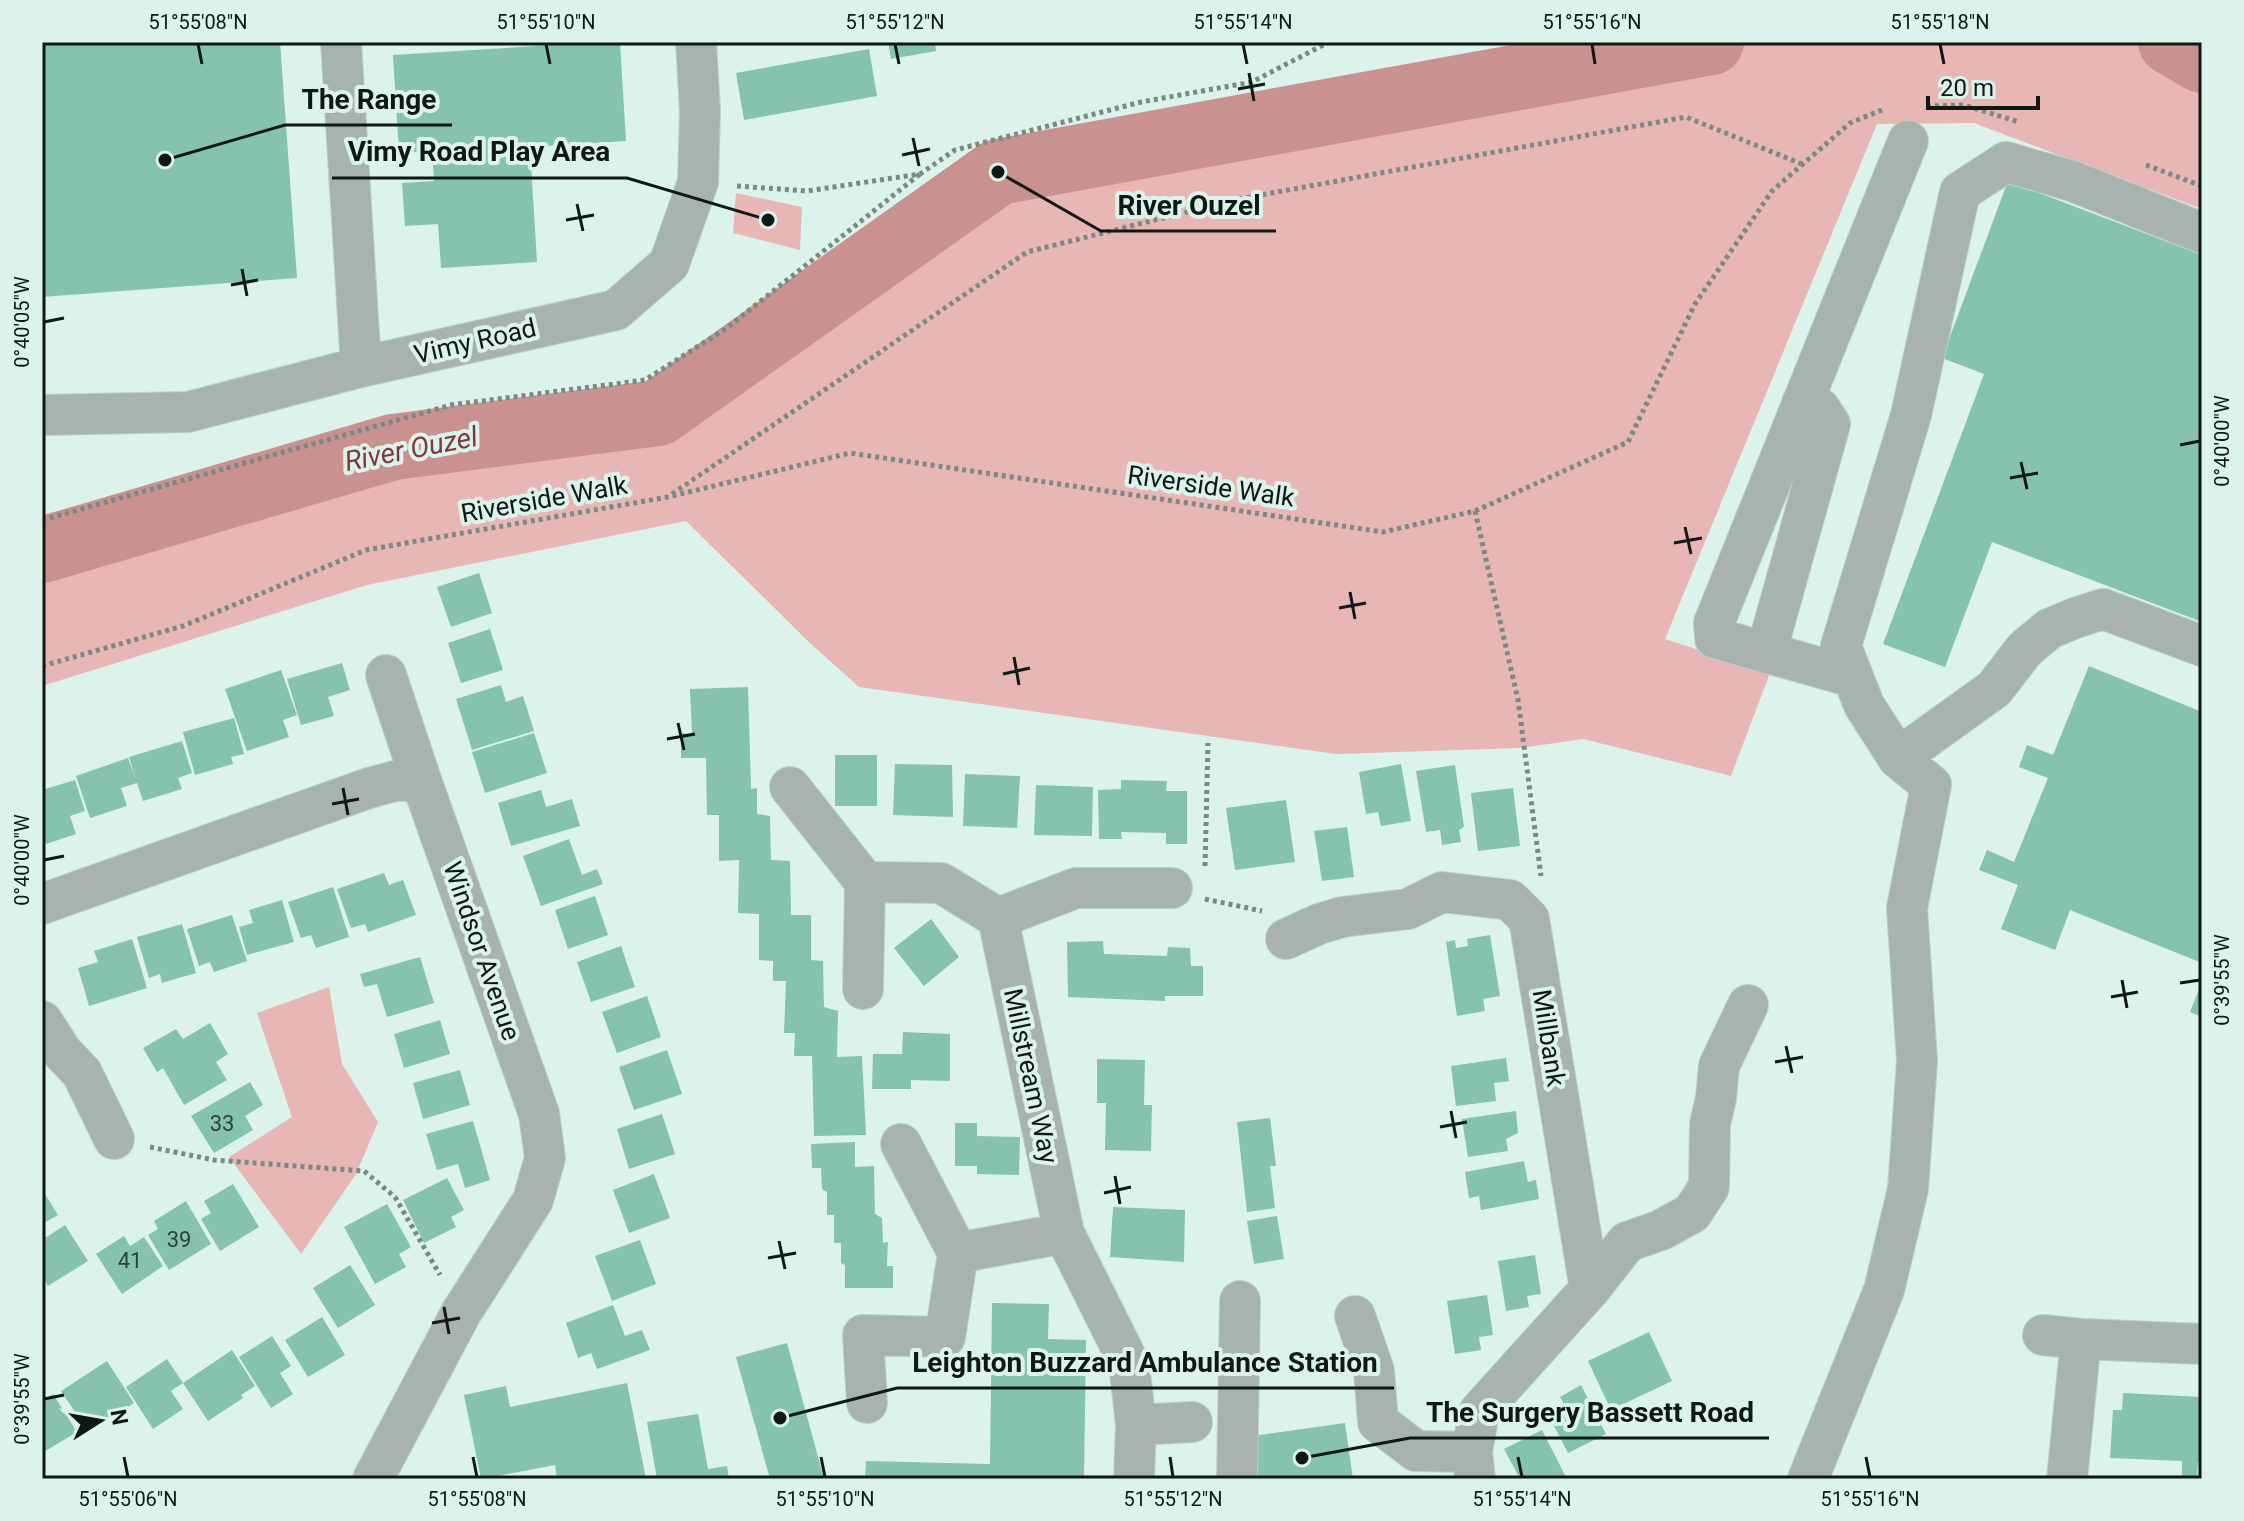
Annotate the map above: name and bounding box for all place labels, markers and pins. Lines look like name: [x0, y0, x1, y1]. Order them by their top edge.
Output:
callout: The Range: [285, 73, 452, 125]
callout: Vimy Road Play Area: [332, 126, 627, 178]
callout: River Ouzel: [1101, 179, 1276, 231]
callout: Leighton Buzzard Ambulance Station: [897, 1336, 1394, 1388]
callout: The Surgery Bassett Road: [1410, 1386, 1769, 1438]

